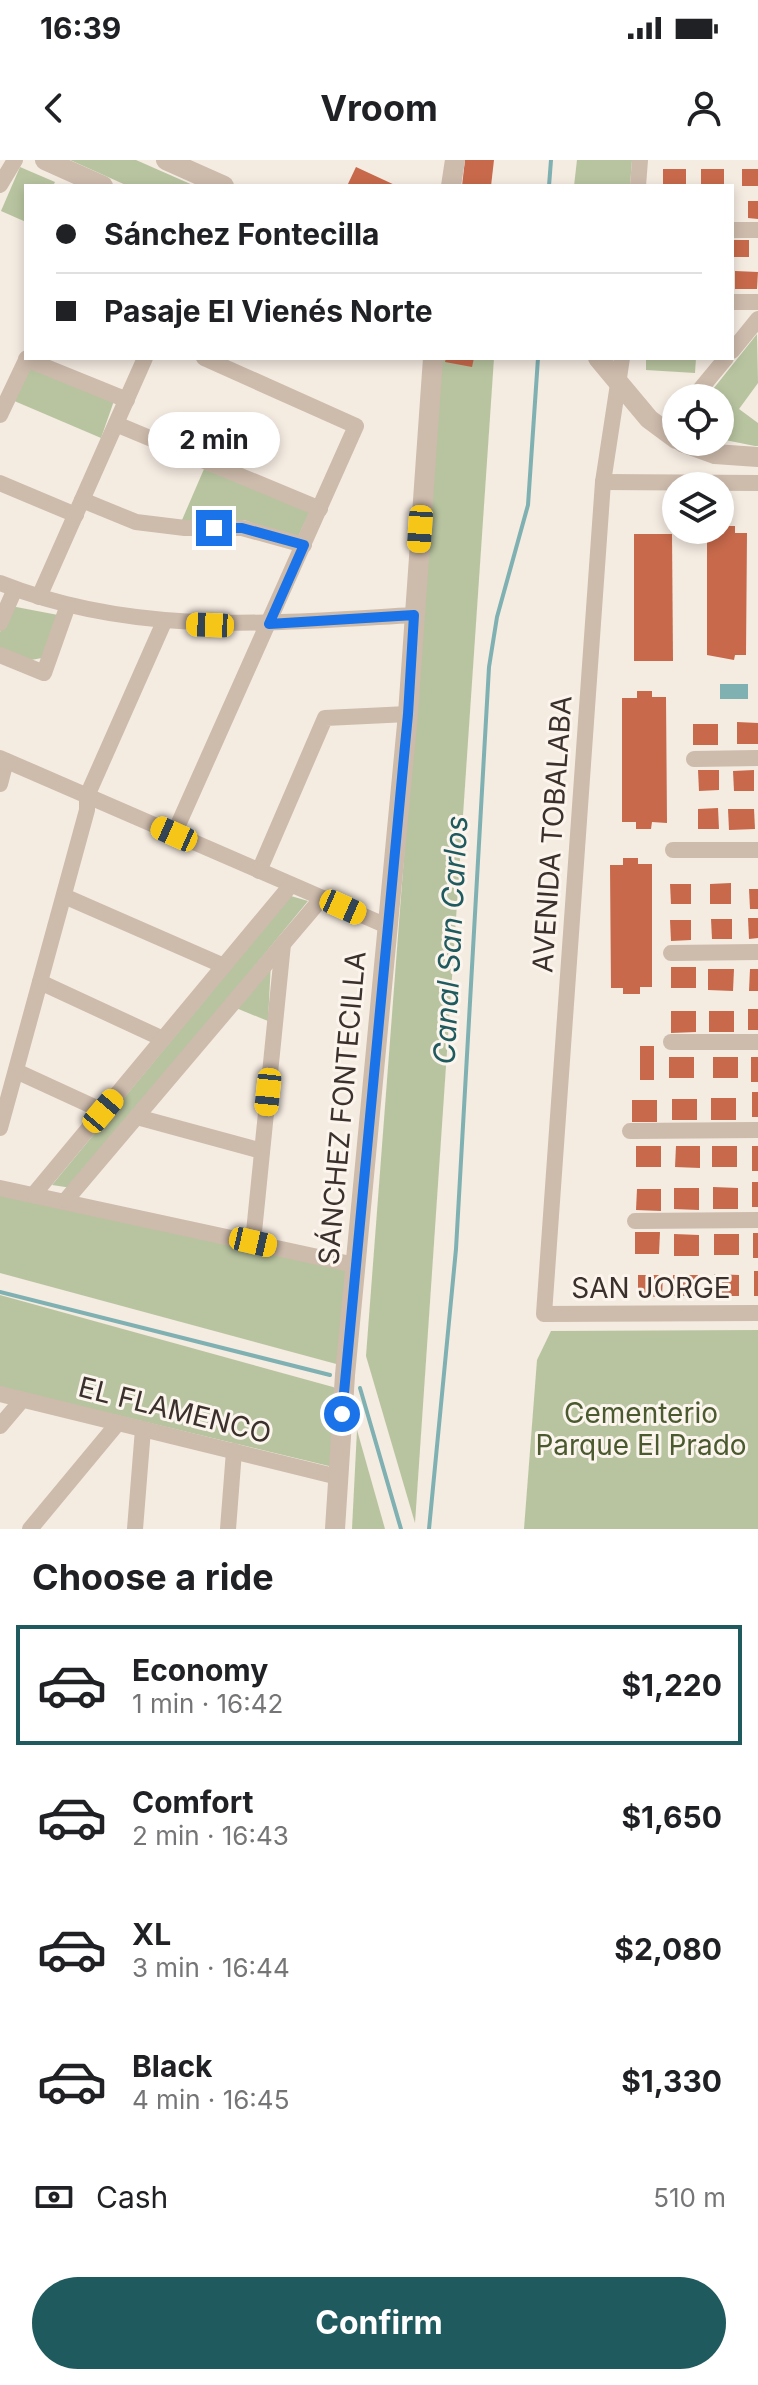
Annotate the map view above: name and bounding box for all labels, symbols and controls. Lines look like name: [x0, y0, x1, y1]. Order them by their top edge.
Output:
text: 16:39: [40, 10, 121, 46]
icon: back: [32, 86, 76, 130]
text: Vroom: [320, 86, 438, 130]
icon: person: [682, 86, 726, 130]
text: Sánchez Fontecilla: [104, 216, 379, 252]
text: Pasaje El Vienés Norte: [104, 293, 433, 329]
map controls: [662, 384, 734, 544]
button: locate: [662, 384, 734, 456]
callout: 2 min: [148, 412, 280, 468]
text: 2 min: [179, 424, 249, 455]
button: layers: [662, 472, 734, 544]
car: [406, 504, 434, 554]
route end: [196, 510, 232, 546]
car: [186, 612, 234, 638]
street label: AVENIDA TOBALABA: [525, 694, 579, 974]
car: [147, 813, 201, 855]
water label: Canal San Carlos: [426, 815, 474, 1065]
car: [316, 886, 370, 928]
street label: SÁNCHEZ FONTECILLA: [310, 950, 373, 1266]
car: [254, 1067, 282, 1117]
car: [78, 1085, 128, 1137]
car: [227, 1225, 279, 1259]
street label: SAN JORGE: [571, 1271, 731, 1305]
street label: EL FLAMENCO: [75, 1370, 275, 1450]
route start: [324, 1396, 360, 1432]
park label: Cementerio Parque El Prado: [535, 1396, 747, 1462]
text: Choose a ride: [32, 1555, 274, 1599]
icon: car: [36, 1649, 108, 1721]
text: Economy: [132, 1652, 268, 1688]
text: $1,220: [621, 1667, 722, 1703]
text: 1 min · 16:42: [132, 1688, 283, 1719]
icon: car: [36, 1781, 108, 1853]
text: Comfort: [132, 1784, 253, 1820]
text: $1,650: [621, 1799, 722, 1835]
text: 2 min · 16:43: [132, 1820, 289, 1851]
icon: car: [36, 1913, 108, 1985]
text: XL: [132, 1916, 171, 1952]
text: $2,080: [614, 1931, 722, 1967]
text: 3 min · 16:44: [132, 1952, 290, 1983]
icon: car: [36, 2045, 108, 2117]
text: Black: [132, 2048, 212, 2084]
text: $1,330: [621, 2063, 722, 2099]
text: 4 min · 16:45: [132, 2084, 289, 2115]
icon: cash: [32, 2175, 76, 2219]
text: Cash: [96, 2179, 168, 2215]
text: 510 m: [653, 2182, 726, 2213]
button: Confirm: [32, 2277, 726, 2369]

